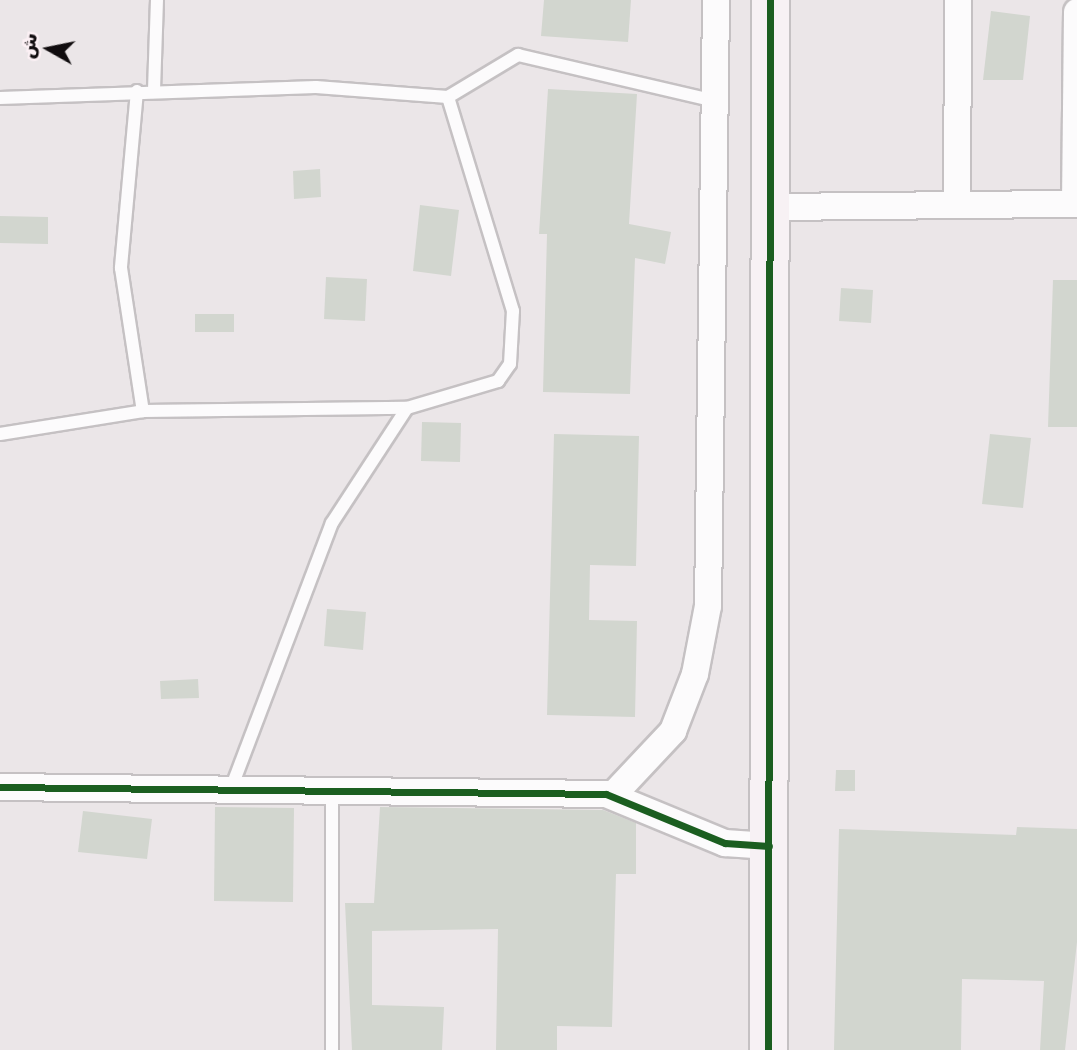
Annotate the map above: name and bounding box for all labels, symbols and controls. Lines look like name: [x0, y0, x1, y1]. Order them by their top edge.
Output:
north arrow: [14, 14, 84, 84]
text: ش: [15, 31, 41, 60]

